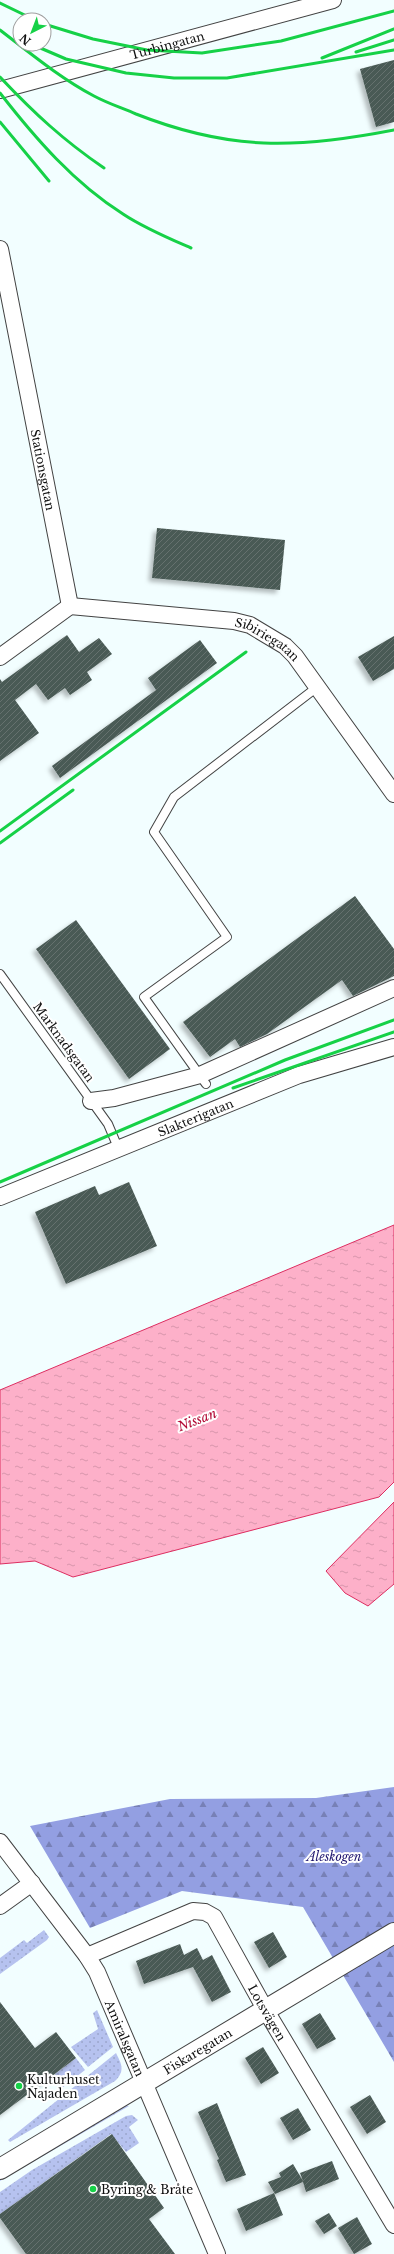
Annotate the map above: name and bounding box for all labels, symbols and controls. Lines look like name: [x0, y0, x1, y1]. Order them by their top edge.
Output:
north arrow: [12, 12, 52, 52]
street label: Turbingatan: [128, 28, 206, 62]
text: N: [16, 30, 34, 48]
street label: Stationsgatan: [28, 428, 59, 512]
street label: Sibiriegatan: [234, 614, 303, 664]
street label: Marknadsgatan: [30, 999, 98, 1085]
street label: Slakterigatan: [155, 1095, 235, 1139]
water label: Nissan: [174, 1405, 219, 1436]
park label: Aleskogen: [305, 1849, 362, 1864]
street label: Lotsvägen: [245, 1982, 290, 2043]
street label: Amiralsgatan: [102, 1997, 148, 2078]
street label: Fiskaregatan: [160, 2024, 234, 2077]
place label: Kulturhuset Najaden: [27, 2072, 100, 2101]
marker: Kulturhuset Najaden: [14, 2081, 24, 2091]
place label: Byring & Bråte: [101, 2182, 193, 2197]
marker: Byring & Bråte: [88, 2184, 98, 2194]

